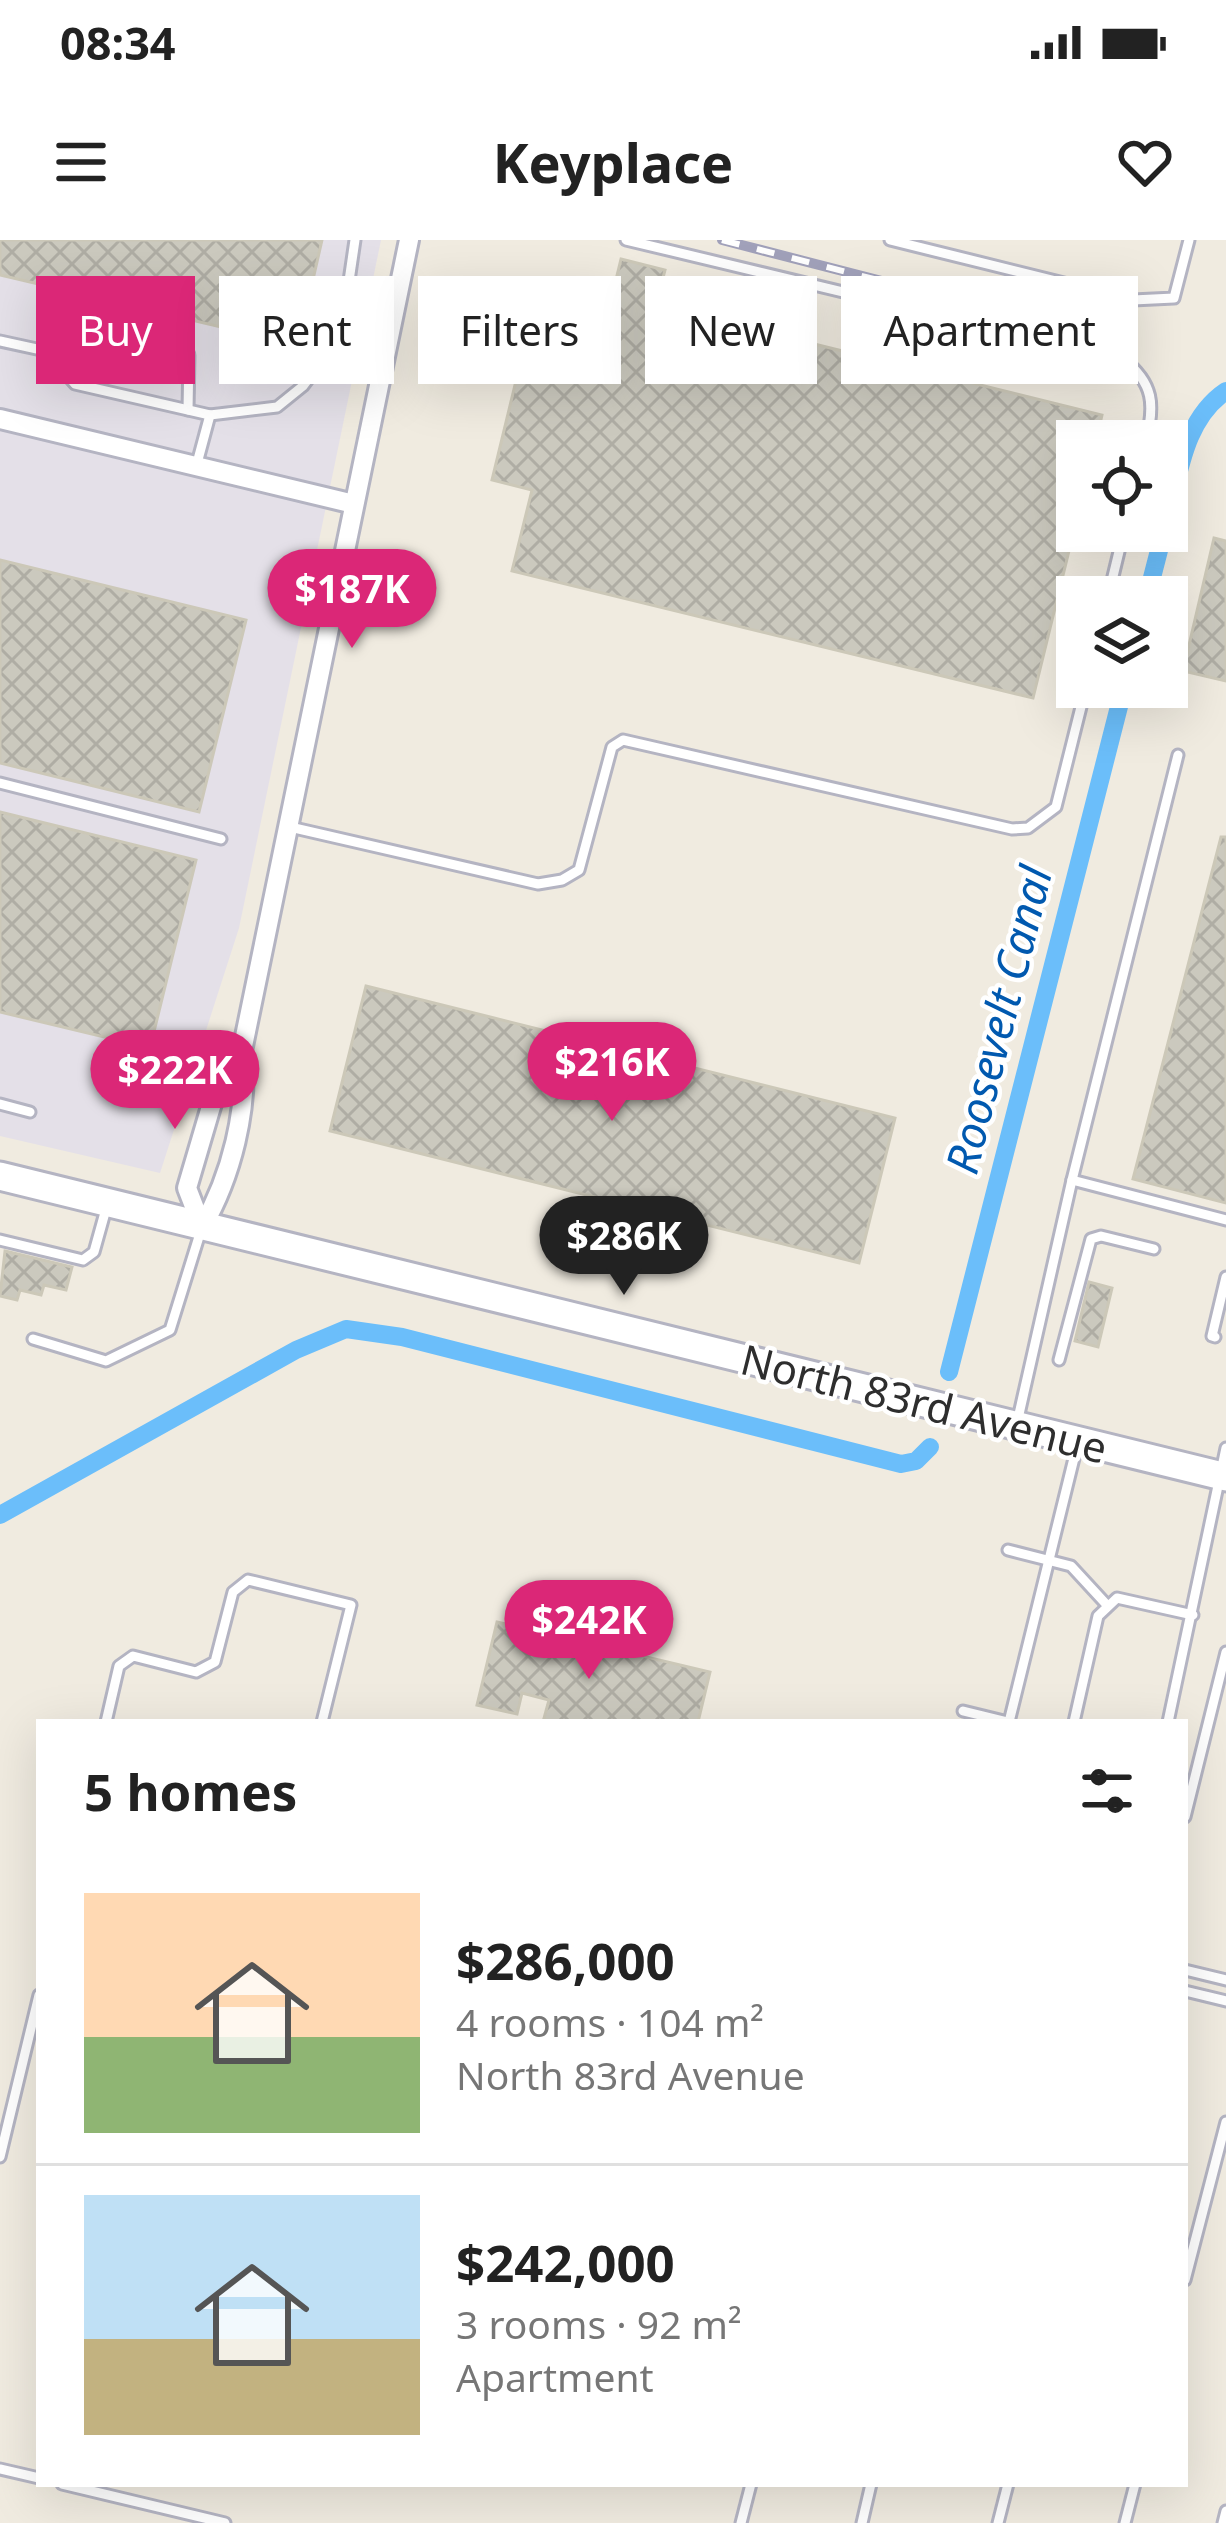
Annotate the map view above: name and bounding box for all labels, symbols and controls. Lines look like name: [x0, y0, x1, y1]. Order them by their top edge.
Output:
text: 08:34: [60, 12, 176, 73]
text: Keyplace: [493, 125, 733, 199]
icon: menu: [48, 129, 114, 195]
icon: heart: [1112, 129, 1178, 195]
chip: Buy: [36, 276, 195, 384]
chip: Rent: [219, 276, 394, 384]
chip: Filters: [418, 276, 621, 384]
chip: New: [645, 276, 817, 384]
chip: Apartment: [841, 276, 1138, 384]
map controls: [1056, 420, 1188, 708]
button: locate: [1056, 420, 1188, 552]
pin: $187K: [268, 549, 436, 651]
text: $187K: [294, 561, 410, 614]
button: layers: [1056, 576, 1188, 708]
water label: Roosevelt Canal: [930, 858, 1066, 1180]
pin: $216K: [528, 1022, 696, 1124]
pin: $222K: [91, 1030, 259, 1132]
text: $216K: [554, 1034, 670, 1087]
text: $222K: [117, 1042, 233, 1095]
pin: $286K: [540, 1196, 708, 1298]
text: $286K: [566, 1208, 682, 1261]
street label: North 83rd Avenue: [735, 1329, 1113, 1476]
pin: $242K: [505, 1580, 673, 1682]
text: $242K: [531, 1592, 647, 1645]
text: 5 homes: [84, 1756, 297, 1826]
icon: filters: [1074, 1758, 1140, 1824]
text: $286,000: [456, 1925, 675, 1995]
icon: home: [180, 1941, 324, 2085]
text: 4 rooms · 104 m²: [456, 1995, 764, 2048]
text: North 83rd Avenue: [456, 2048, 805, 2101]
text: $242,000: [456, 2227, 675, 2297]
icon: home: [180, 2243, 324, 2387]
text: 3 rooms · 92 m²: [456, 2297, 742, 2350]
text: Apartment: [456, 2350, 654, 2403]

